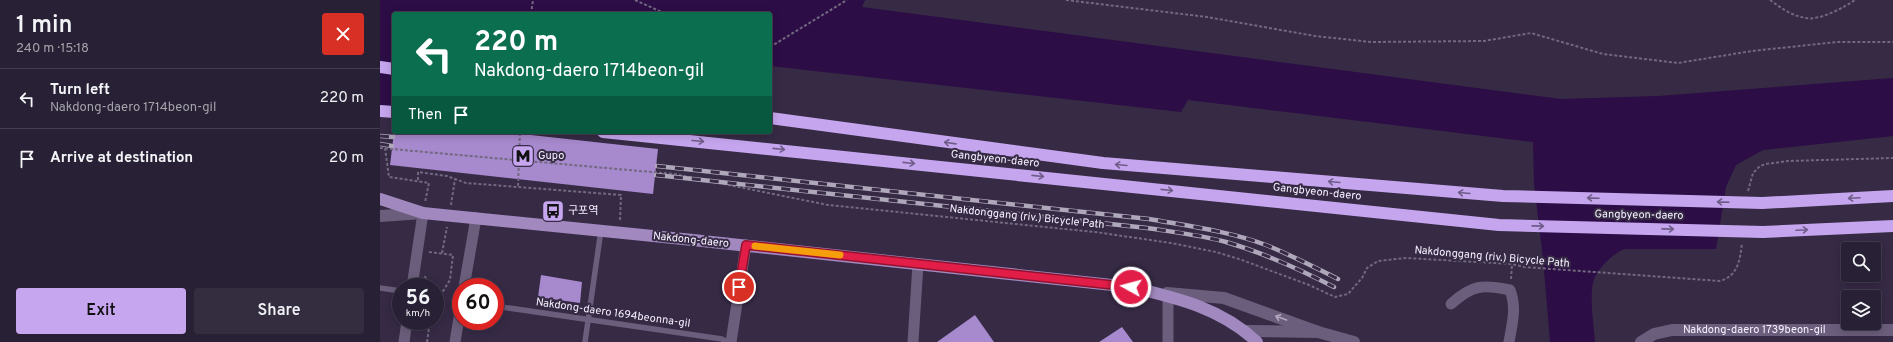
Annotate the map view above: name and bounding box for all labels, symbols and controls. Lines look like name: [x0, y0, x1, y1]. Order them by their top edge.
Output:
text: 1 min: [16, 11, 73, 41]
button: close: [322, 13, 364, 55]
text: 220 m: [474, 25, 558, 61]
icon: left: [408, 28, 460, 80]
text: 240 m · 15:18: [16, 41, 89, 57]
text: Nakdong-daero 1714beon-gil: [474, 60, 704, 83]
text: Turn left: [50, 81, 110, 100]
icon: left: [16, 88, 38, 110]
text: 220 m: [320, 89, 364, 108]
text: Nakdong-daero 1714beon-gil: [50, 100, 216, 116]
icon: arrive: [450, 104, 472, 126]
text: Then: [408, 106, 442, 125]
one-way arrow: [691, 137, 704, 145]
one-way arrow: [944, 139, 957, 147]
metro station icon: Gupo: [510, 143, 536, 169]
one-way arrow: [772, 145, 785, 153]
street label: Gangbyeon-daero: [950, 147, 1040, 171]
icon: arrive: [16, 148, 38, 170]
text: Arrive at destination: [50, 149, 193, 168]
text: 20 m: [329, 149, 364, 168]
place label: Gupo: [538, 149, 564, 163]
one-way arrow: [902, 159, 915, 166]
one-way arrow: [1115, 161, 1128, 168]
one-way arrow: [1031, 172, 1044, 180]
one-way arrow: [1328, 179, 1341, 186]
street label: Gangbyeon-daero: [1272, 180, 1362, 204]
one-way arrow: [1160, 186, 1173, 194]
one-way arrow: [1458, 189, 1471, 196]
one-way arrow: [1587, 195, 1600, 202]
one-way arrow: [1848, 195, 1861, 202]
bus stop icon: 구포역: [540, 198, 566, 224]
one-way arrow: [1717, 198, 1730, 206]
street label: Nakdonggang (riv.) Bicycle Path: [949, 202, 1105, 232]
place label: 구포역: [568, 204, 598, 218]
street label: Gangbyeon-daero: [1594, 207, 1684, 223]
one-way arrow: [1531, 222, 1544, 229]
one-way arrow: [1661, 225, 1674, 233]
one-way arrow: [1795, 226, 1808, 233]
street label: Nakdong-daero: [652, 229, 730, 251]
map controls: [1841, 242, 1881, 330]
button: search: [1841, 242, 1881, 282]
street label: Nakdonggang (riv.) Bicycle Path: [1414, 243, 1570, 271]
position arrow: [1110, 266, 1152, 308]
pin: [722, 270, 756, 304]
icon: arrive: [728, 276, 750, 298]
speed limit sign: 60: [452, 278, 504, 330]
text: 56: [406, 286, 430, 312]
button: Exit: [16, 288, 186, 334]
button: Share: [194, 288, 364, 334]
button: layers: [1841, 290, 1881, 330]
street label: Nakdong-daero 1694beonna-gil: [535, 295, 691, 331]
text: km/h: [406, 307, 430, 320]
one-way arrow: [1276, 314, 1288, 322]
street label: Nakdong-daero 1739beon-gil: [1683, 323, 1826, 337]

